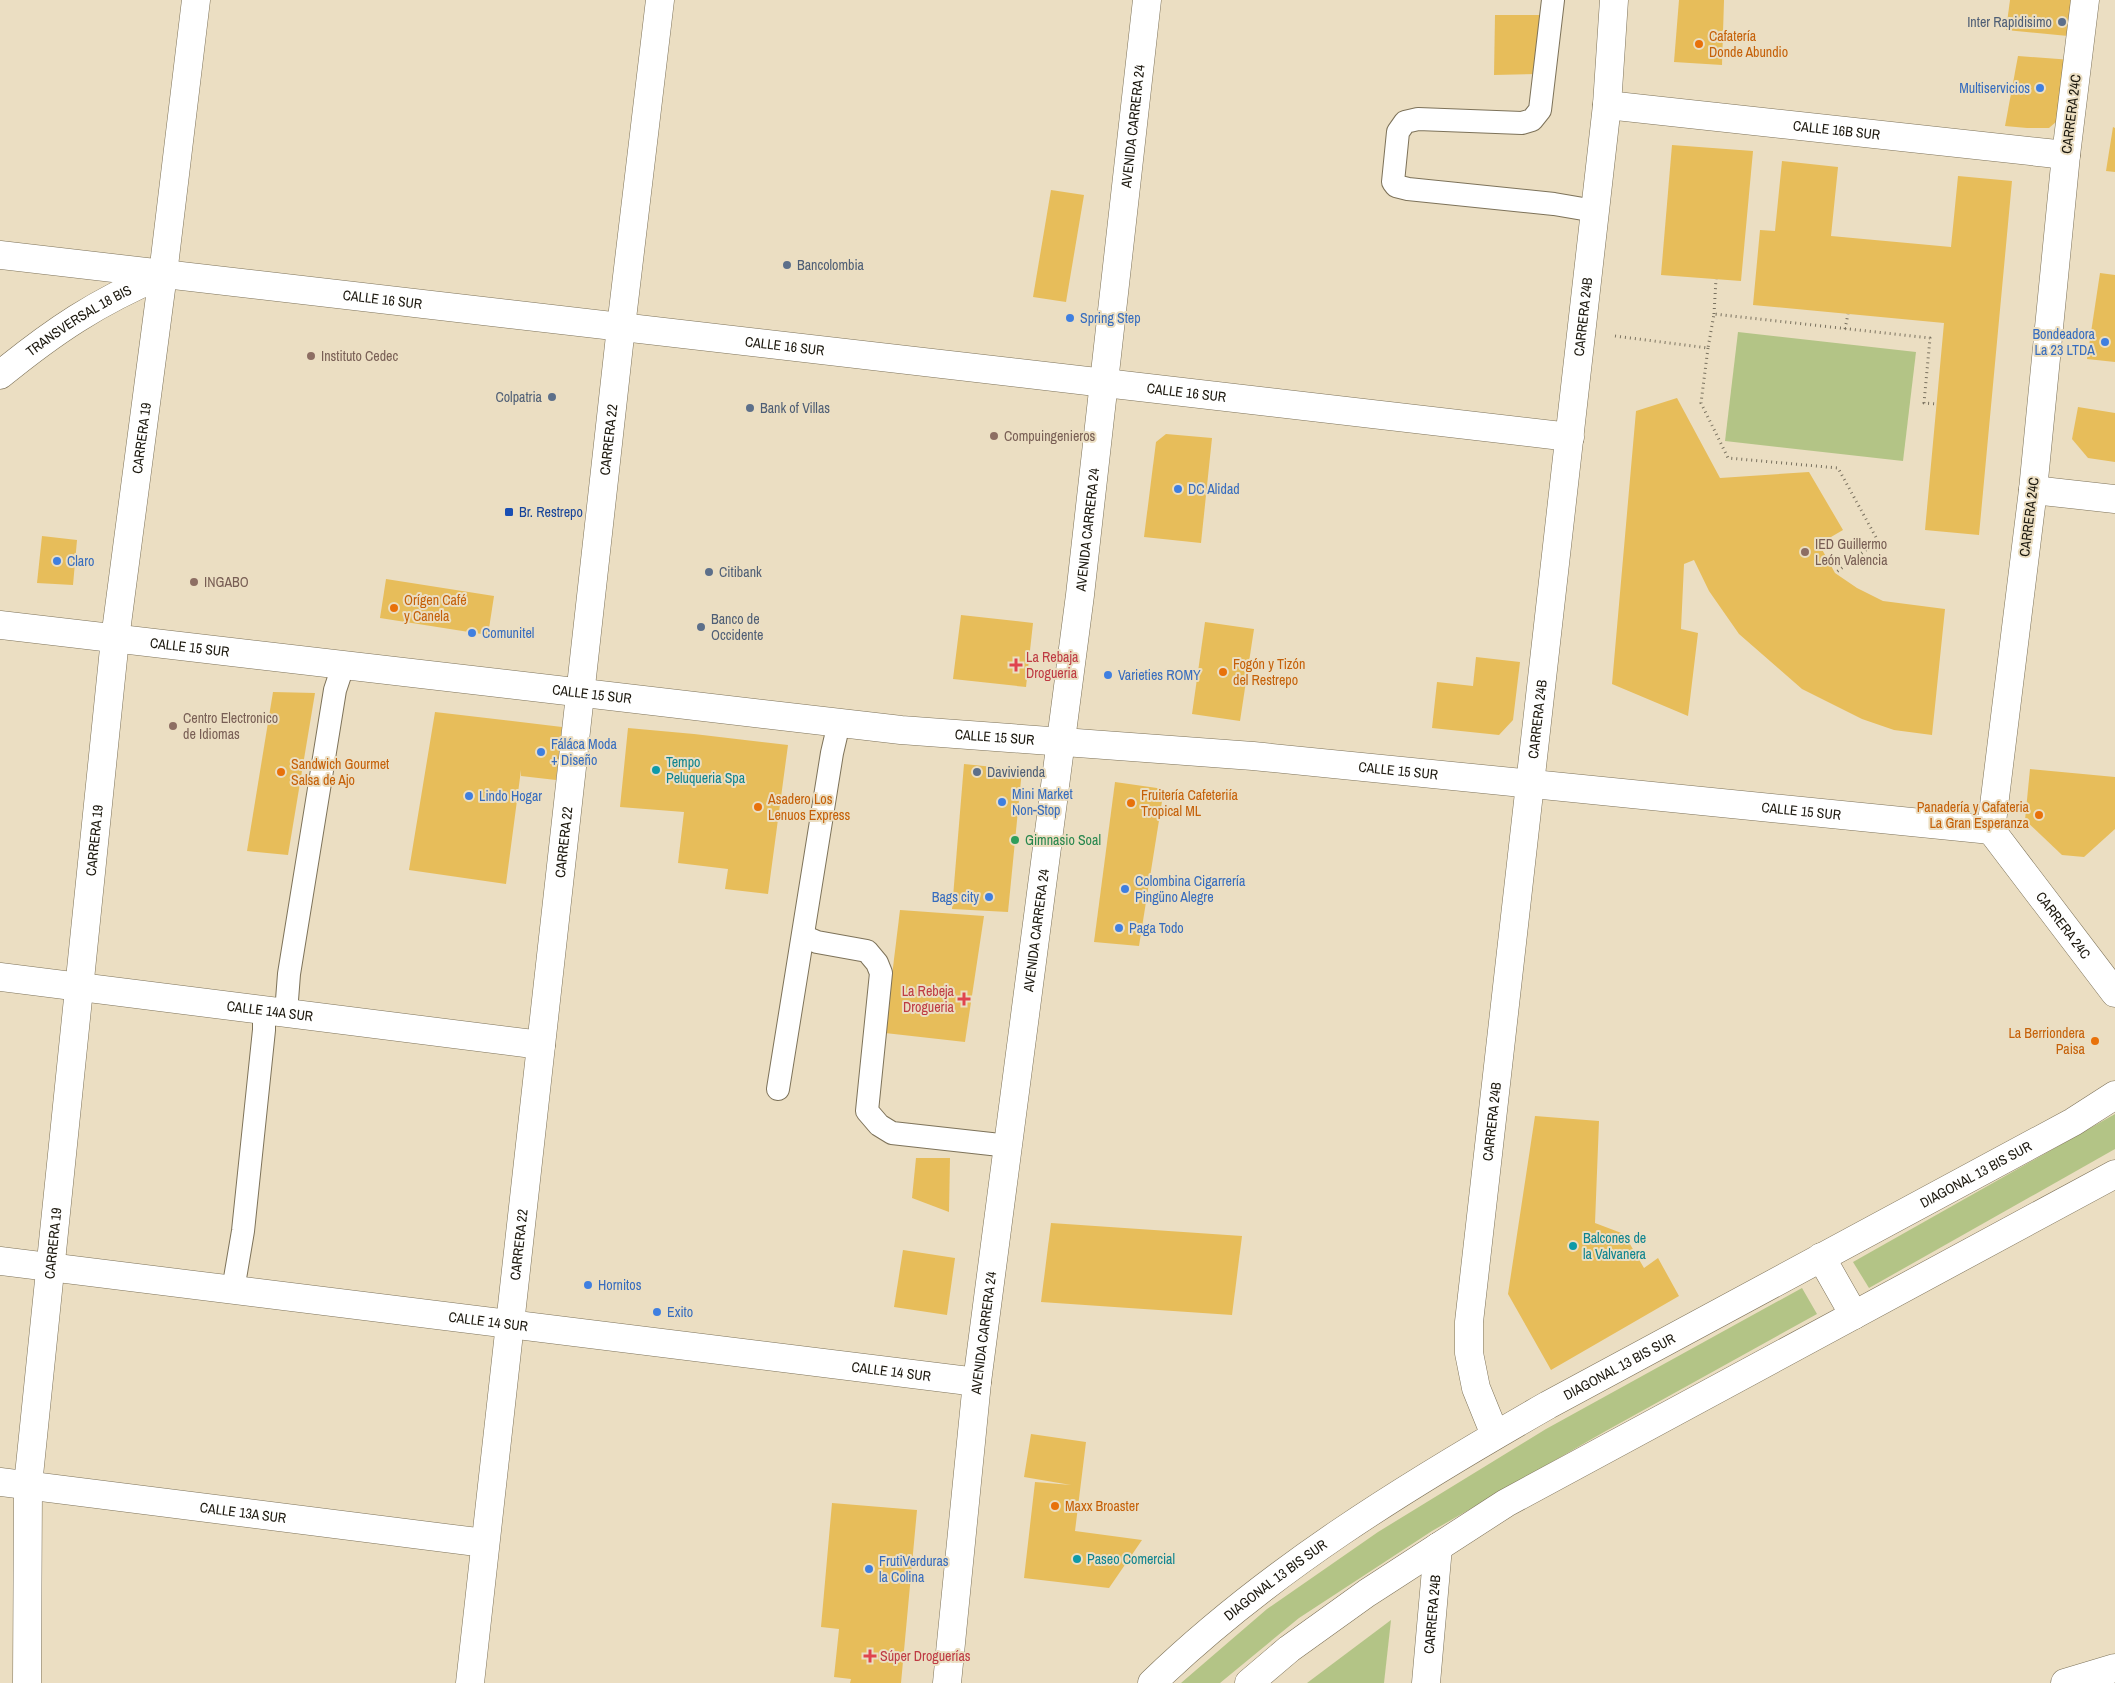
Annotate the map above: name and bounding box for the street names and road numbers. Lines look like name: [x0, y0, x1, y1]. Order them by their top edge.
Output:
street label: AVENIDA CARRERA 24: [1117, 63, 1149, 190]
street label: CARRERA 24C: [2057, 73, 2085, 155]
street label: CALLE 16B SUR: [1792, 116, 1881, 144]
street label: CARRERA 24B: [1570, 276, 1596, 357]
street label: TRANSVERSAL 18 BIS: [22, 281, 135, 360]
street label: CALLE 16 SUR: [342, 286, 423, 313]
street label: CALLE 16 SUR: [744, 332, 825, 359]
street label: CALLE 16 SUR: [1146, 379, 1227, 406]
street label: CARRERA 19: [128, 402, 155, 475]
street label: CARRERA 22: [596, 403, 621, 476]
street label: AVENIDA CARRERA 24: [1071, 467, 1103, 593]
street label: CARRERA 24C: [2015, 476, 2043, 558]
street label: CALLE 15 SUR: [149, 634, 230, 661]
street label: CARRERA 24B: [1524, 679, 1551, 760]
street label: CALLE 15 SUR: [551, 680, 633, 708]
street label: CALLE 15 SUR: [954, 725, 1035, 749]
street label: CALLE 15 SUR: [1358, 758, 1439, 784]
street label: CALLE 15 SUR: [1761, 798, 1842, 824]
street label: CARRERA 19: [82, 804, 107, 877]
street label: CARRERA 22: [551, 806, 577, 879]
street label: AVENIDA CARRERA 24: [1019, 867, 1053, 994]
street label: CARRERA 24C: [2032, 888, 2095, 962]
street label: CALLE 14A SUR: [226, 997, 314, 1025]
street label: CARRERA 24B: [1478, 1081, 1505, 1162]
street label: DIAGONAL 13 BIS SUR: [1917, 1137, 2035, 1212]
street label: CARRERA 19: [40, 1207, 65, 1280]
street label: CARRERA 22: [506, 1208, 532, 1281]
street label: AVENIDA CARRERA 24: [967, 1270, 1000, 1396]
street label: CALLE 14 SUR: [448, 1308, 529, 1335]
street label: DIAGONAL 13 BIS SUR: [1560, 1329, 1678, 1404]
street label: CALLE 14 SUR: [850, 1358, 932, 1385]
street label: CALLE 13A SUR: [199, 1498, 287, 1527]
street label: DIAGONAL 13 BIS SUR: [1220, 1535, 1330, 1624]
street label: CARRERA 24B: [1420, 1574, 1445, 1655]

